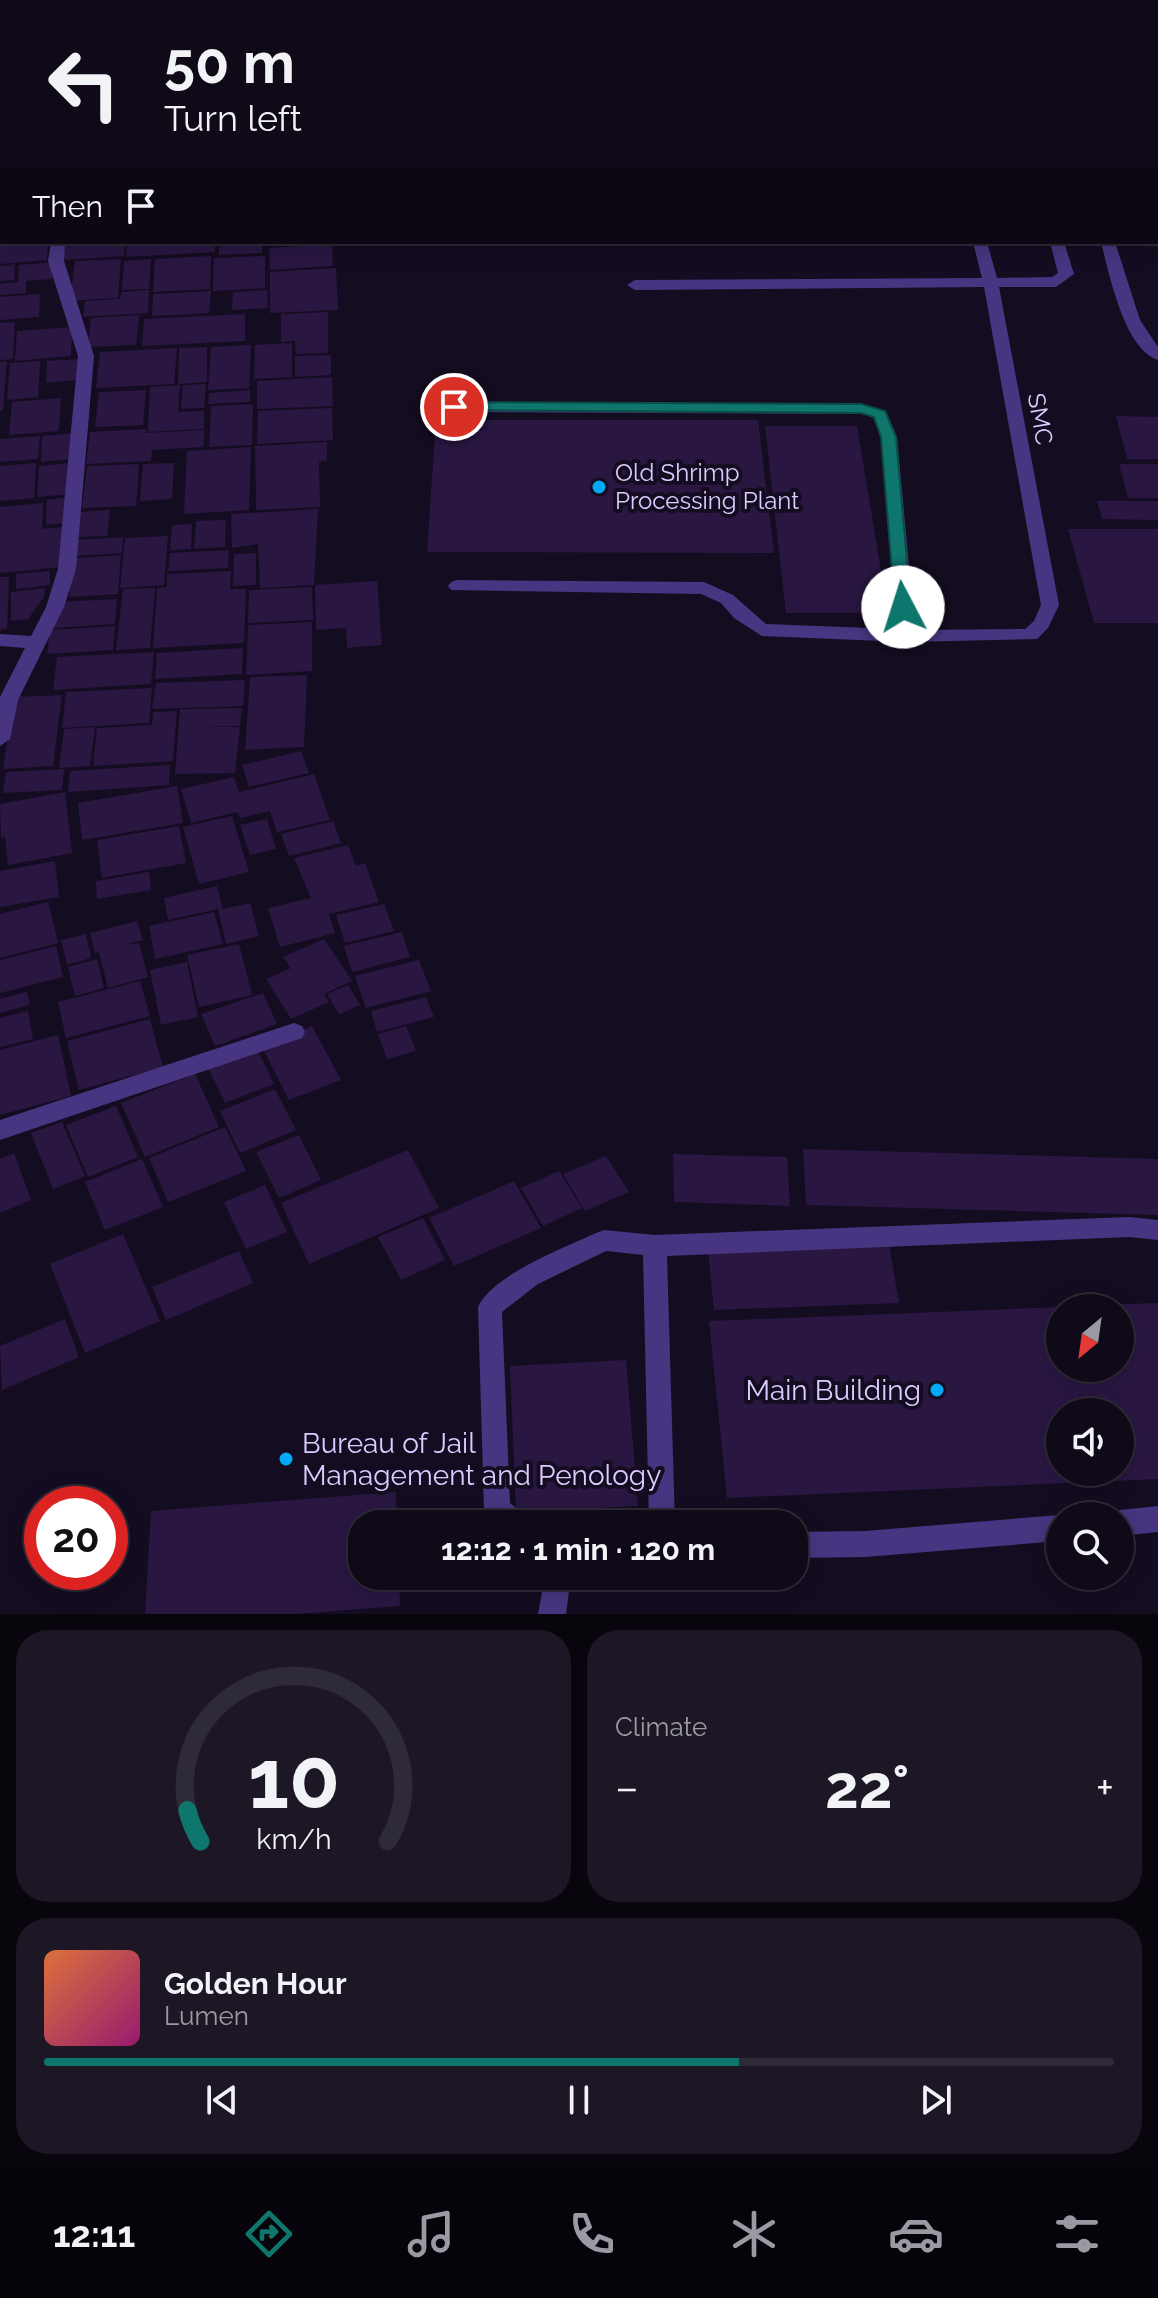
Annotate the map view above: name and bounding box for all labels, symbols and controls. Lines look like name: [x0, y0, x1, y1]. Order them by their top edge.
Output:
text: 50 m: [164, 30, 295, 96]
icon: left: [32, 32, 136, 136]
text: Turn left: [164, 97, 302, 139]
icon: arrive: [119, 184, 163, 228]
text: Then: [32, 189, 103, 224]
pin: [420, 373, 488, 441]
icon: arrive: [432, 385, 476, 429]
street label: SMC: [1022, 391, 1059, 447]
place label: Old Shrimp Processing Plant: [615, 458, 799, 515]
marker: Old Shrimp Processing Plant: [590, 478, 608, 496]
position arrow: [861, 565, 945, 649]
north arrow: [1046, 1294, 1134, 1382]
map controls: [1046, 1294, 1134, 1590]
place label: Main Building: [746, 1374, 921, 1407]
marker: Main Building: [928, 1381, 946, 1399]
button: sound: [1046, 1398, 1134, 1486]
place label: Bureau of Jail Management and Penology: [302, 1427, 661, 1492]
marker: Bureau of Jail Management and Penology: [277, 1450, 295, 1468]
speed limit sign: 20: [24, 1486, 128, 1590]
button: search: [1046, 1502, 1134, 1590]
text: 12:12 · 1 min · 120 m: [441, 1532, 715, 1567]
text: Climate: [615, 1712, 707, 1742]
text: 10: [247, 1730, 340, 1827]
text: 22°: [825, 1752, 909, 1822]
text: −: [615, 1762, 639, 1813]
text: +: [1096, 1762, 1114, 1813]
text: km/h: [256, 1822, 331, 1856]
text: Golden Hour: [164, 1966, 347, 2001]
text: Lumen: [164, 2001, 249, 2031]
icon: previous: [200, 2078, 244, 2122]
icon: pause: [557, 2078, 601, 2122]
icon: next: [914, 2078, 958, 2122]
icon: directions: [241, 2206, 297, 2262]
icon: music: [403, 2206, 459, 2262]
icon: phone: [564, 2206, 620, 2262]
icon: climate: [726, 2206, 782, 2262]
icon: car: [888, 2206, 944, 2262]
icon: filters: [1049, 2206, 1105, 2262]
text: 12:11: [53, 2213, 135, 2255]

